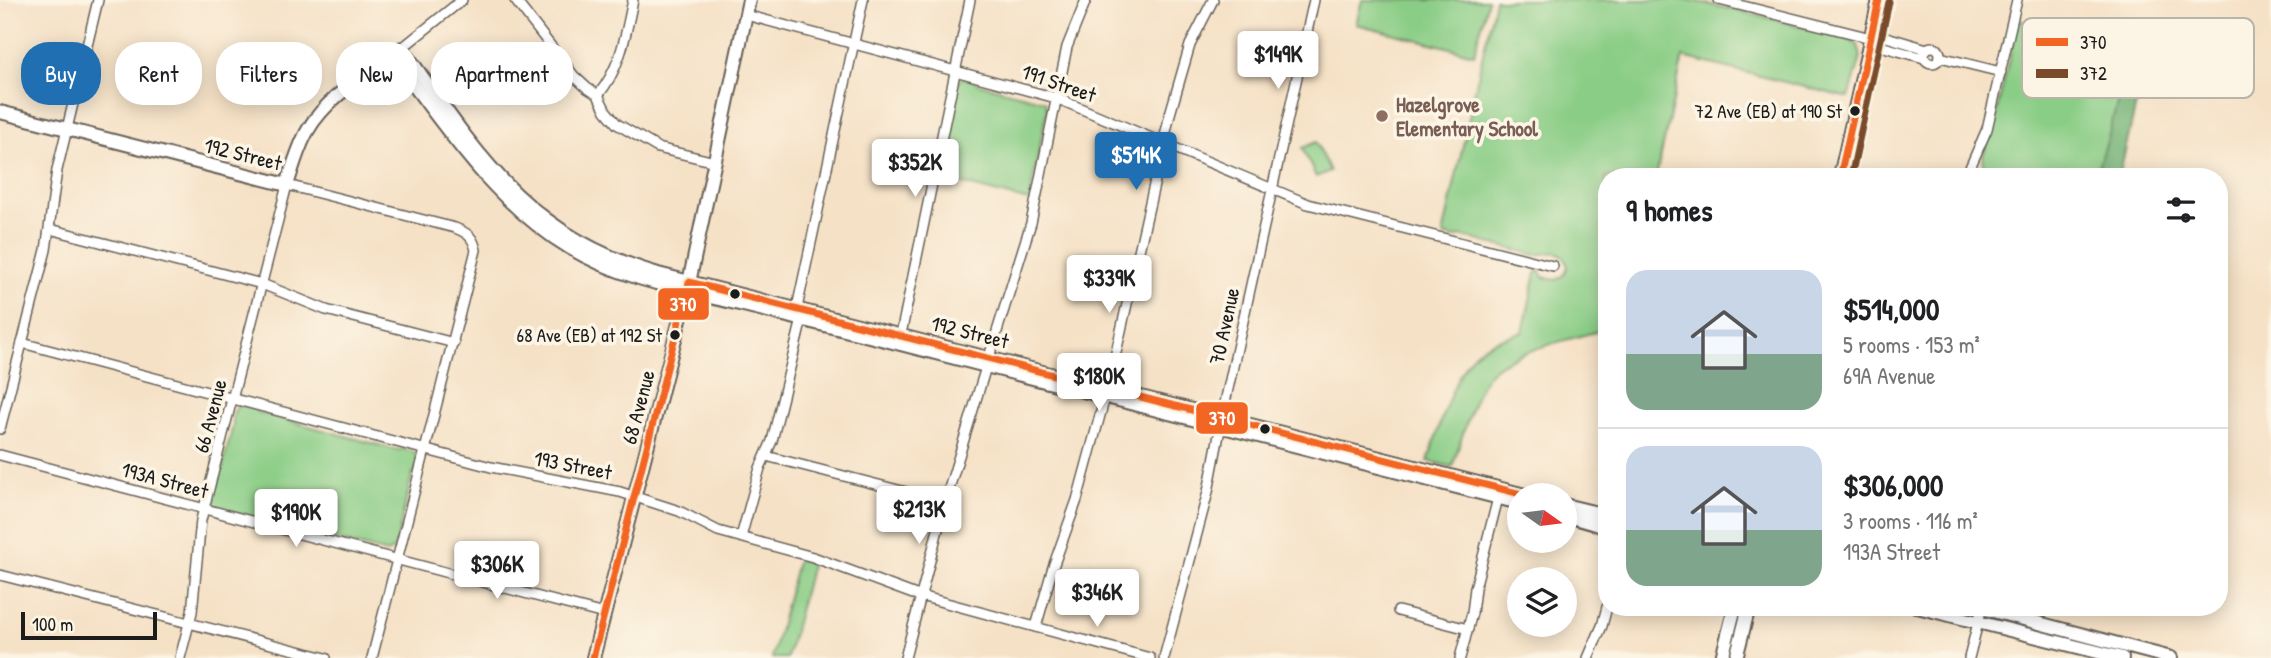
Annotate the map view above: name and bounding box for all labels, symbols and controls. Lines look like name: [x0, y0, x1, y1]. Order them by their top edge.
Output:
legend: [2022, 18, 2254, 98]
text: 370: [2080, 29, 2106, 55]
pin: $149K: [1229, 32, 1327, 91]
text: $149K: [1253, 38, 1303, 69]
chip: Buy: [21, 42, 101, 105]
chip: Rent: [115, 42, 202, 105]
chip: Filters: [216, 42, 322, 105]
chip: New: [336, 42, 417, 105]
chip: Apartment: [431, 42, 573, 105]
street label: 191 Street: [1018, 57, 1101, 109]
text: 372: [2080, 60, 2107, 86]
place label: Hazelgrove Elementary School: [1396, 90, 1538, 144]
place label: 72 Ave (EB) at 190 St: [1695, 98, 1842, 124]
marker: 72 Ave (EB) at 190 St: [1848, 104, 1862, 118]
marker: Hazelgrove Elementary School: [1374, 108, 1390, 124]
street label: 192 Street: [201, 130, 286, 178]
pin: $514K: [1087, 132, 1185, 192]
text: $514K: [1111, 139, 1161, 170]
pin: $352K: [866, 140, 964, 199]
text: $352K: [888, 146, 942, 177]
text: 9 homes: [1626, 190, 1713, 230]
icon: filters: [2162, 191, 2200, 229]
pin: $339K: [1060, 256, 1158, 315]
text: $339K: [1083, 262, 1135, 293]
street label: 70 Avenue: [1202, 285, 1246, 367]
line badge: 370: [657, 287, 710, 321]
unlabelled marker: [728, 287, 742, 301]
text: $514,000: [1843, 289, 1939, 329]
text: 370: [670, 291, 697, 317]
icon: home: [1682, 298, 1766, 382]
street label: 192 Street: [928, 308, 1013, 356]
place label: 68 Ave (EB) at 192 St: [517, 322, 662, 348]
marker: 68 Ave (EB) at 192 St: [668, 328, 682, 342]
text: 5 rooms · 153 m²: [1843, 329, 1980, 360]
pin: $180K: [1050, 354, 1148, 413]
text: $180K: [1073, 360, 1125, 391]
text: 69A Avenue: [1843, 360, 1935, 391]
street label: 68 Avenue: [614, 367, 662, 447]
street label: 66 Avenue: [186, 376, 234, 456]
line badge: 370: [1195, 401, 1249, 435]
text: 370: [1209, 405, 1236, 431]
unlabelled marker: [1258, 422, 1272, 436]
street label: 193 Street: [532, 443, 615, 487]
street label: 193A Street: [118, 455, 212, 506]
text: $306,000: [1843, 465, 1943, 505]
icon: home: [1682, 474, 1766, 558]
north arrow: [1507, 483, 1577, 553]
map controls: [1507, 483, 1577, 637]
pin: $213K: [870, 486, 968, 546]
pin: $190K: [247, 490, 345, 549]
text: $213K: [892, 493, 946, 524]
text: $190K: [271, 496, 321, 527]
text: 3 rooms · 116 m²: [1843, 505, 1978, 536]
text: 193A Street: [1843, 536, 1940, 567]
pin: $306K: [448, 542, 546, 601]
text: $306K: [470, 548, 524, 579]
button: layers: [1507, 567, 1577, 637]
pin: $346K: [1048, 570, 1146, 629]
text: $346K: [1071, 576, 1123, 607]
scale bar: [21, 609, 158, 641]
text: 100 m: [32, 611, 73, 637]

